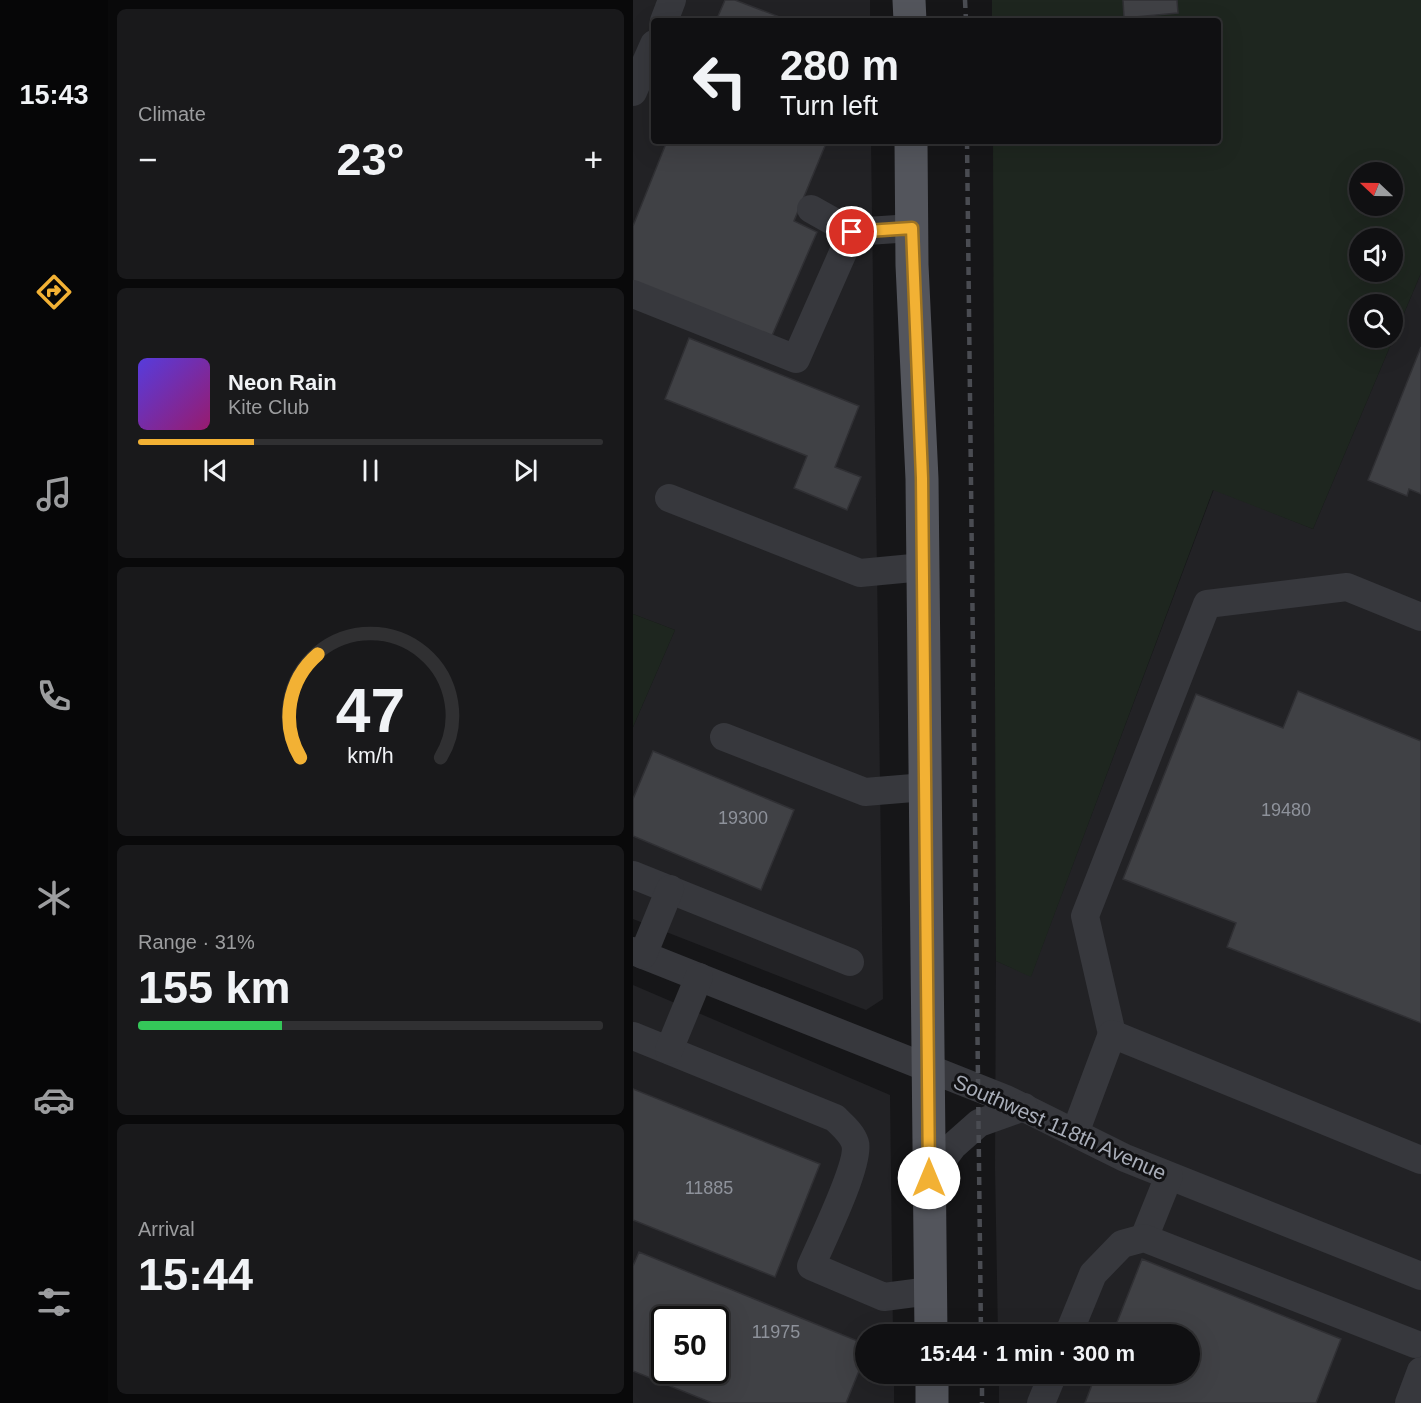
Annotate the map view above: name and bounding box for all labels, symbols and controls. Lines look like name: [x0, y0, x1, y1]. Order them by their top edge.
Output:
icon: left: [681, 42, 759, 120]
text: 280 m: [780, 42, 899, 89]
text: 15:43: [19, 80, 89, 110]
text: Turn left: [780, 91, 878, 121]
text: Climate: [138, 103, 206, 125]
text: 23°: [336, 134, 405, 185]
text: −: [138, 141, 157, 178]
text: +: [584, 141, 603, 178]
north arrow: [1349, 162, 1403, 216]
map controls: [1349, 162, 1403, 348]
pin: [826, 206, 877, 257]
icon: arrive: [835, 215, 868, 248]
button: sound: [1349, 228, 1403, 282]
icon: directions: [33, 271, 75, 313]
button: search: [1349, 294, 1403, 348]
text: Neon Rain: [228, 370, 337, 395]
text: Kite Club: [228, 396, 309, 418]
icon: previous: [199, 454, 232, 487]
icon: pause: [354, 454, 387, 487]
icon: next: [509, 454, 542, 487]
icon: music: [33, 473, 75, 515]
icon: phone: [33, 675, 75, 717]
text: 47: [336, 677, 405, 746]
text: km/h: [347, 745, 394, 769]
house number: 19480: [1261, 800, 1311, 820]
house number: 19300: [718, 808, 768, 828]
icon: climate: [33, 877, 75, 919]
text: Range · 31%: [138, 931, 255, 953]
text: 155 km: [138, 962, 291, 1013]
street label: Southwest 118th Avenue: [950, 1070, 1170, 1184]
icon: car: [33, 1079, 75, 1121]
position arrow: [897, 1146, 961, 1210]
house number: 11885: [685, 1178, 733, 1198]
text: Arrival: [138, 1218, 195, 1240]
text: 15:44: [138, 1249, 253, 1300]
icon: filters: [33, 1281, 75, 1323]
speed limit sign: 50: [651, 1306, 729, 1384]
house number: 11975: [752, 1322, 800, 1342]
text: 15:44 · 1 min · 300 m: [920, 1341, 1135, 1366]

